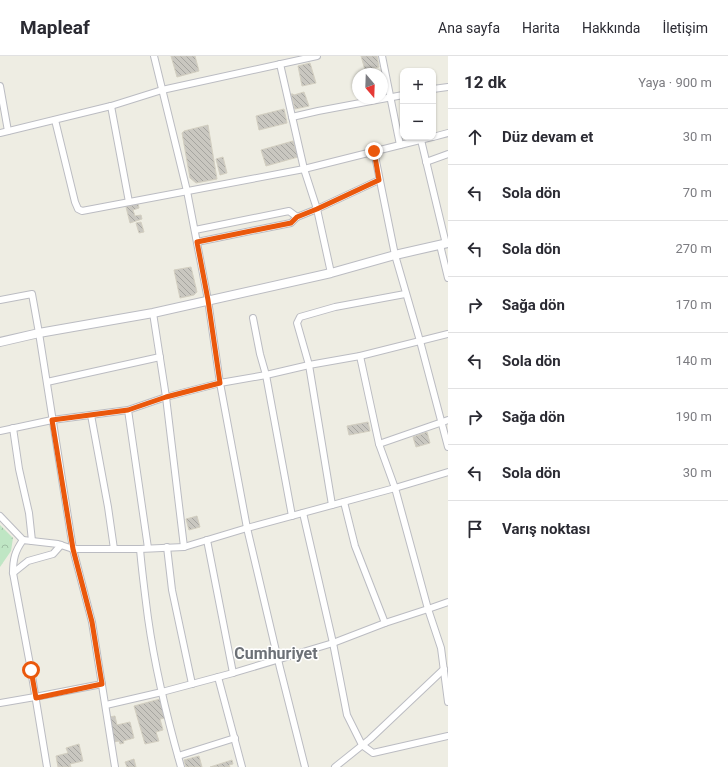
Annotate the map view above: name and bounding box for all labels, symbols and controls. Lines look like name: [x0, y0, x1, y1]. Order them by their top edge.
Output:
text: Mapleaf: [20, 16, 90, 39]
text: Ana sayfa: [438, 20, 500, 36]
text: Harita: [522, 20, 560, 36]
text: Hakkında: [582, 20, 640, 36]
text: İletişim: [662, 20, 708, 36]
north arrow: [352, 68, 388, 104]
map controls: [400, 68, 436, 140]
button: +: [400, 68, 436, 104]
text: 12 dk: [464, 72, 506, 92]
text: Yaya · 900 m: [638, 75, 712, 90]
button: −: [400, 104, 436, 140]
icon: ahead: [464, 126, 486, 148]
text: Düz devam et: [502, 128, 593, 146]
text: 30 m: [683, 129, 712, 144]
route end: [365, 142, 383, 160]
icon: left: [464, 182, 486, 204]
text: Sola dön: [502, 184, 561, 202]
text: 70 m: [683, 185, 712, 200]
icon: left: [464, 238, 486, 260]
text: Sola dön: [502, 240, 561, 258]
text: 270 m: [675, 241, 712, 256]
icon: right: [464, 294, 486, 316]
text: Sağa dön: [502, 296, 565, 314]
text: 170 m: [675, 297, 712, 312]
icon: left: [464, 350, 486, 372]
text: Sola dön: [502, 352, 561, 370]
text: 140 m: [675, 353, 712, 368]
icon: right: [464, 406, 486, 428]
text: Sağa dön: [502, 408, 565, 426]
text: 190 m: [675, 409, 712, 424]
icon: left: [464, 462, 486, 484]
text: Sola dön: [502, 464, 561, 482]
text: 30 m: [683, 465, 712, 480]
icon: arrive: [464, 518, 486, 540]
text: Varış noktası: [502, 520, 590, 538]
district label: Cumhuriyet: [234, 644, 318, 663]
route start: [22, 661, 40, 679]

